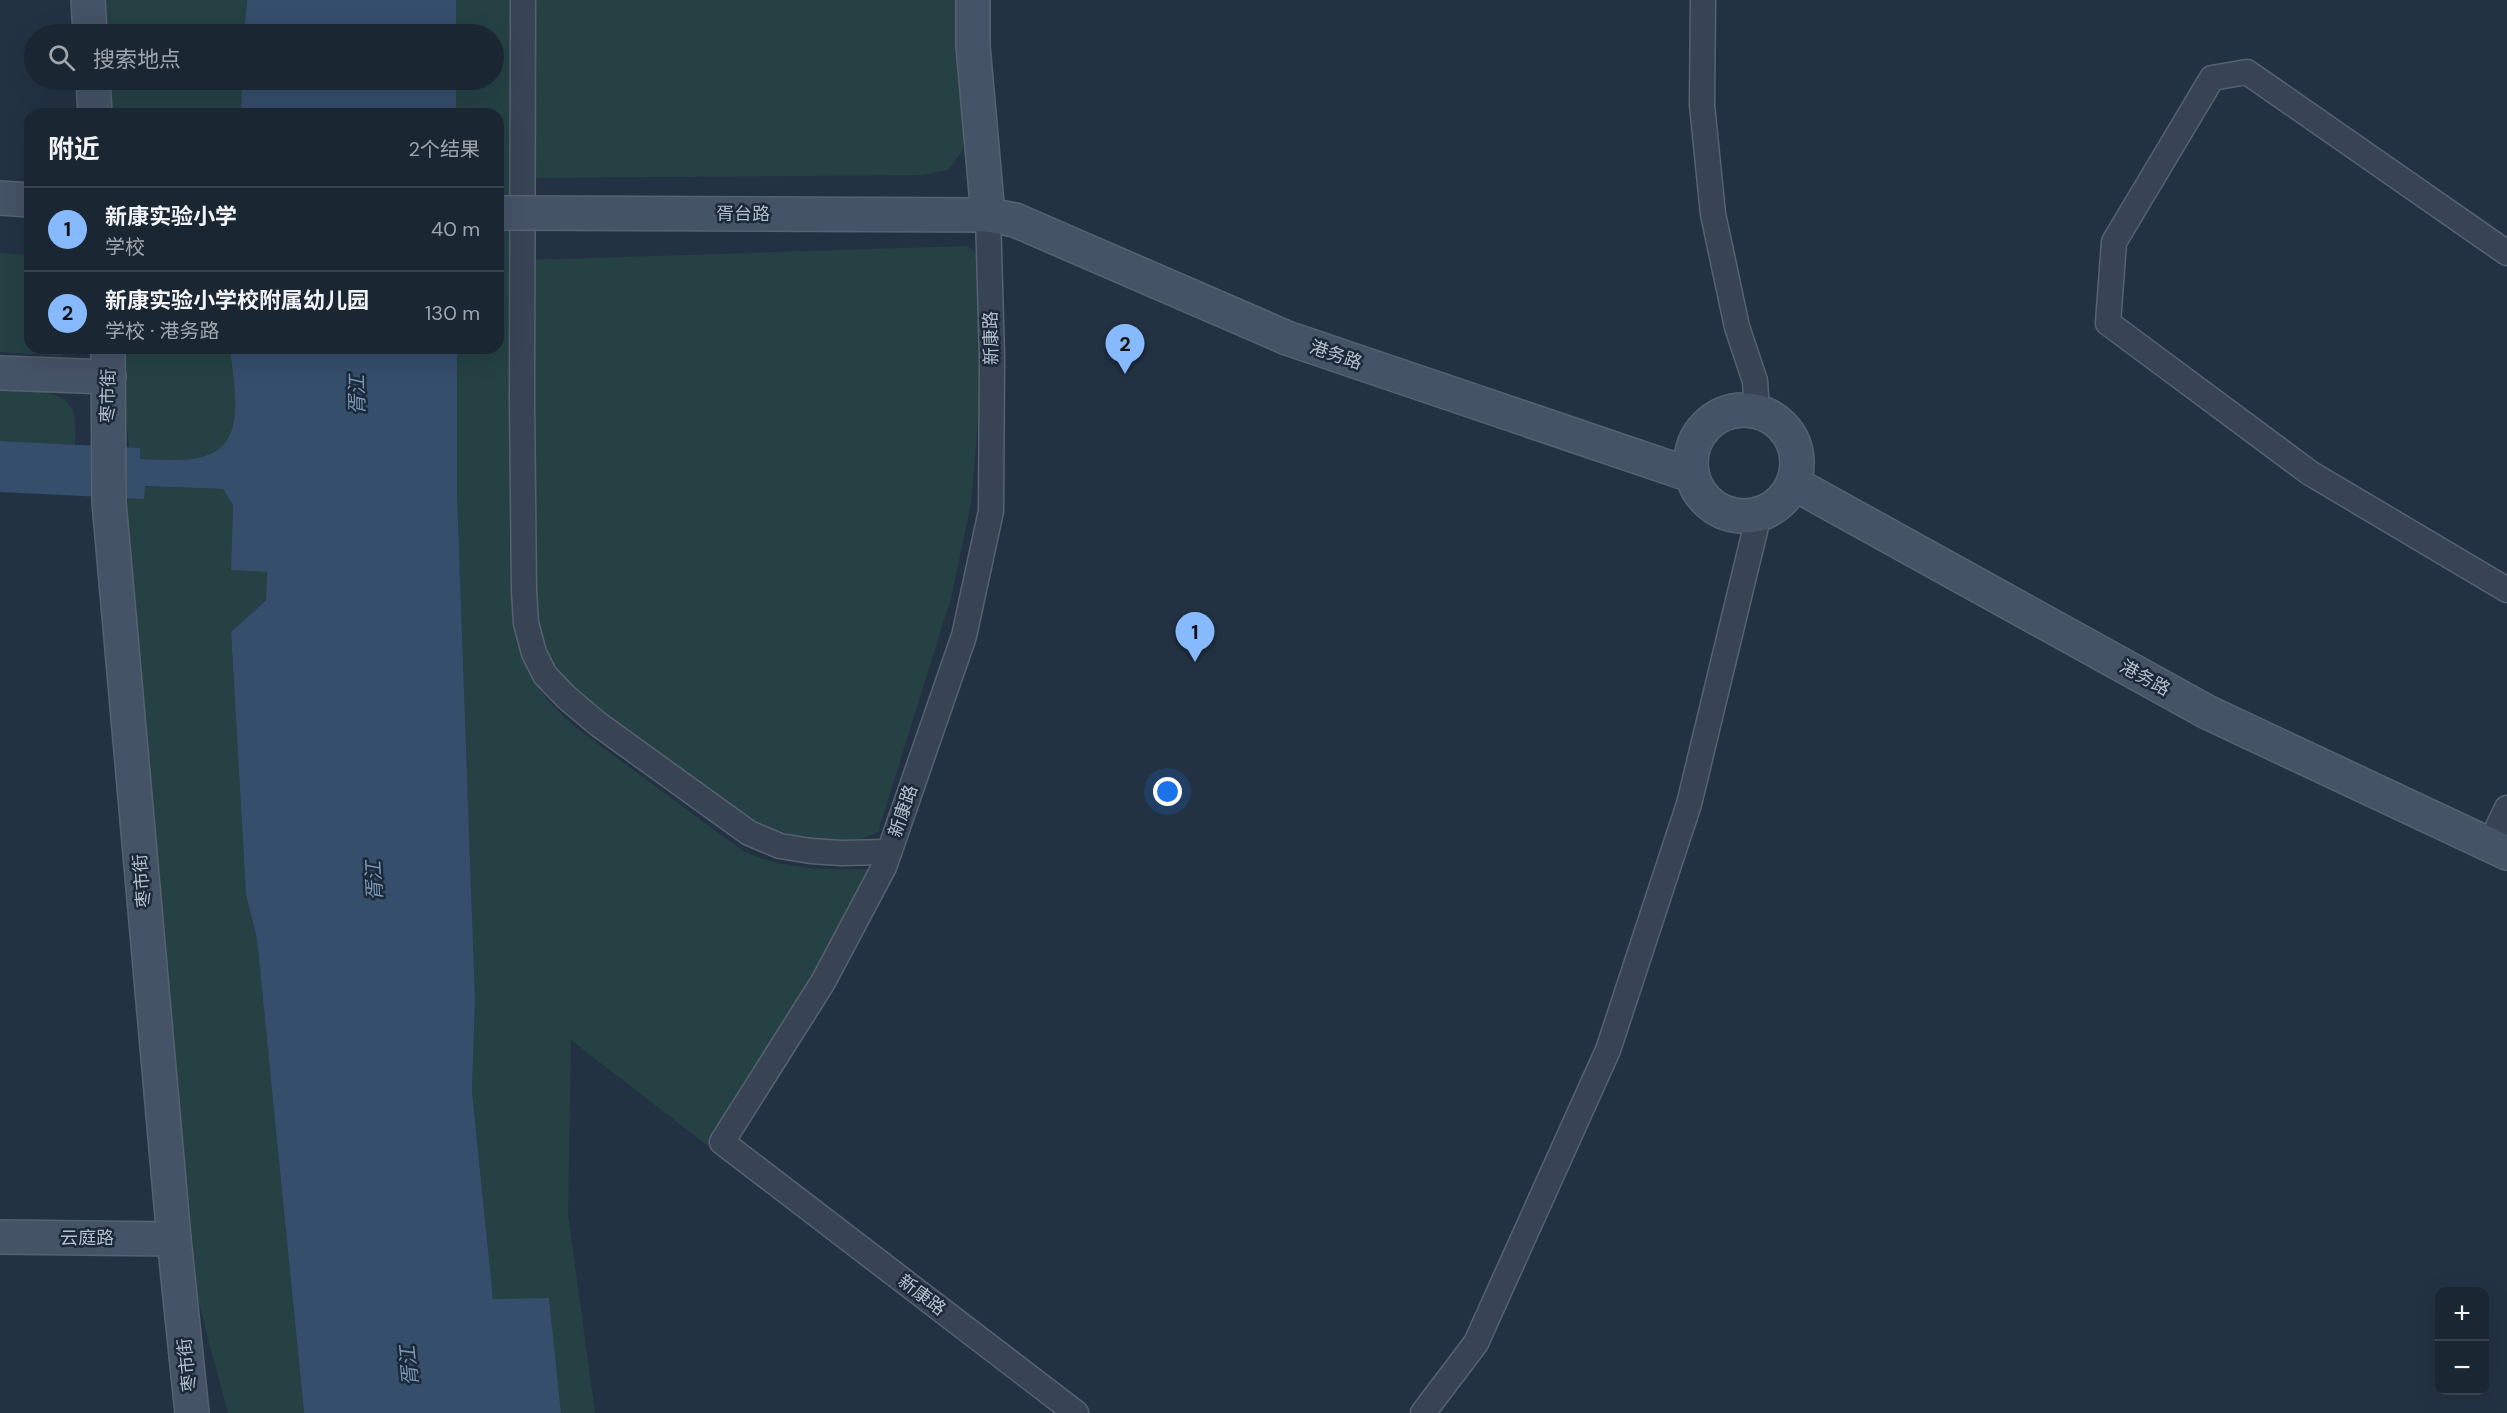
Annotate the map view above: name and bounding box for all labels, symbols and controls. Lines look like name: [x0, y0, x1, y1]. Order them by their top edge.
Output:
search box: [24, 24, 504, 90]
icon: search: [45, 41, 78, 74]
text: 搜索地点: [93, 45, 181, 74]
text: 附近: [48, 132, 100, 166]
text: 2个结果: [408, 136, 480, 162]
text: 新康实验小学: [105, 202, 237, 231]
street label: 胥台路: [716, 202, 770, 226]
text: 1: [64, 216, 71, 242]
text: 40 m: [431, 216, 480, 242]
text: 学校: [105, 234, 145, 260]
text: 新康实验小学校附属幼儿园: [105, 286, 369, 315]
text: 2: [62, 300, 73, 326]
text: 130 m: [425, 300, 480, 326]
street label: 新康路: [979, 311, 1003, 365]
text: 学校 · 港务路: [105, 318, 220, 344]
pin: 2: [1106, 324, 1144, 374]
street label: 港务路: [1307, 335, 1365, 375]
street label: 枣市街: [96, 369, 120, 423]
water label: 胥江: [344, 373, 370, 415]
pin: 1: [1176, 612, 1214, 662]
street label: 港务路: [2116, 654, 2174, 702]
your location: [1153, 777, 1182, 806]
street label: 新康路: [883, 782, 923, 840]
street label: 枣市街: [128, 853, 156, 909]
water label: 胥江: [360, 858, 388, 902]
street label: 云庭路: [60, 1226, 114, 1250]
street label: 新康路: [893, 1269, 951, 1321]
map controls: [2435, 1287, 2489, 1395]
button: +: [2435, 1287, 2489, 1341]
street label: 枣市街: [172, 1337, 202, 1393]
button: −: [2435, 1341, 2489, 1395]
water label: 胥江: [394, 1343, 424, 1387]

